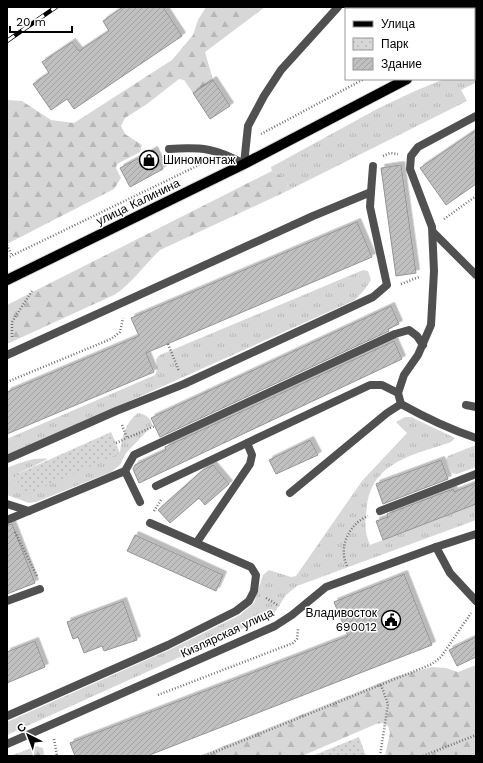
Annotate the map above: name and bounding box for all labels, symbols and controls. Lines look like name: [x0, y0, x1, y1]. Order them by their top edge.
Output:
scale bar: [10, 8, 72, 34]
legend: [345, 8, 475, 80]
text: 20 m: [16, 15, 46, 29]
text: Улица: [381, 17, 415, 31]
text: Парк: [381, 37, 409, 51]
text: Здание: [381, 57, 422, 71]
shop icon: Шиномонтаж: [138, 149, 160, 171]
place label: Шиномонтаж: [163, 153, 236, 167]
street label: улица Калинина: [94, 176, 182, 228]
street label: Кизлярская улица: [178, 605, 276, 661]
place label: Владивосток 690012: [305, 606, 378, 634]
public building icon: Владивосток 690012: [380, 609, 402, 631]
north arrow: [8, 715, 48, 755]
text: С: [14, 720, 29, 735]

